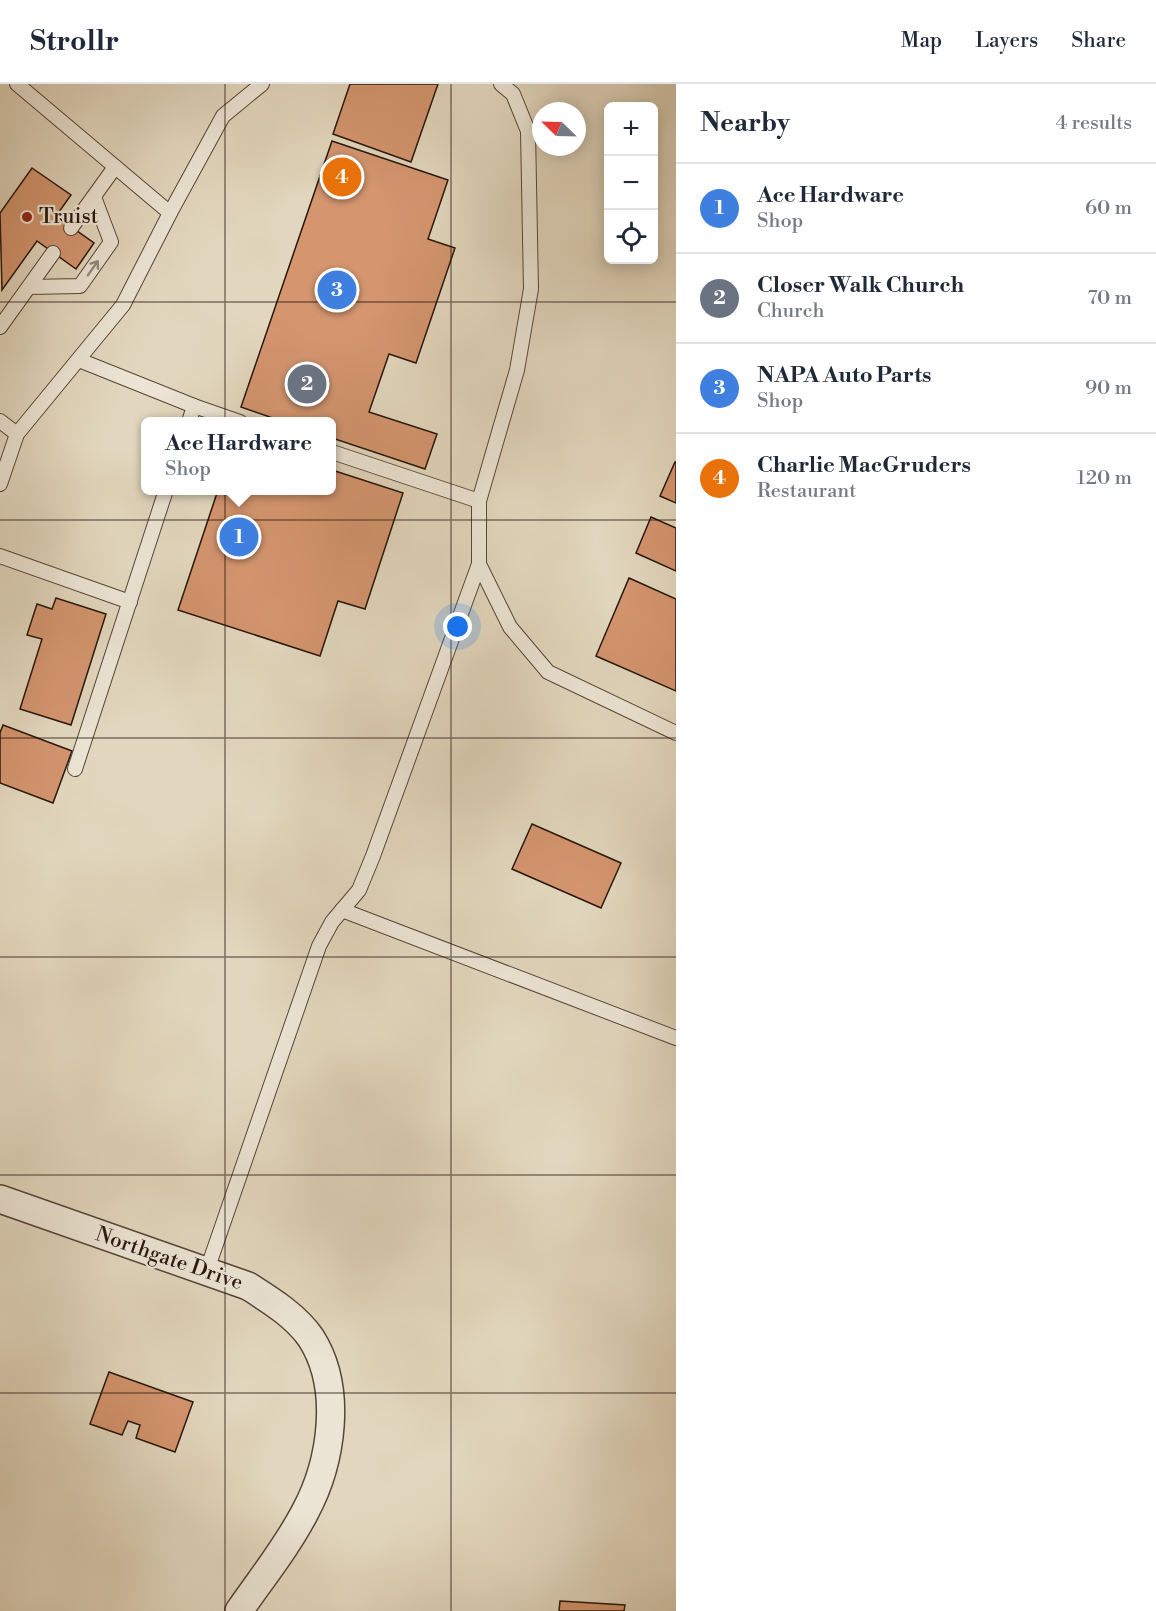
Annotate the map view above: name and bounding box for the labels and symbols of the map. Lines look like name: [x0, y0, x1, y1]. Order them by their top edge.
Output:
north arrow: [532, 102, 586, 156]
pin: 4: [322, 154, 362, 200]
place label: Truist: [39, 204, 99, 230]
marker: Truist: [20, 210, 34, 224]
one-way arrow: [87, 260, 99, 276]
pin: 3: [318, 268, 356, 312]
pin: 2: [288, 362, 326, 406]
pin: 1: [220, 514, 258, 560]
your location: [443, 612, 472, 641]
street label: Northgate Drive: [92, 1222, 246, 1296]

